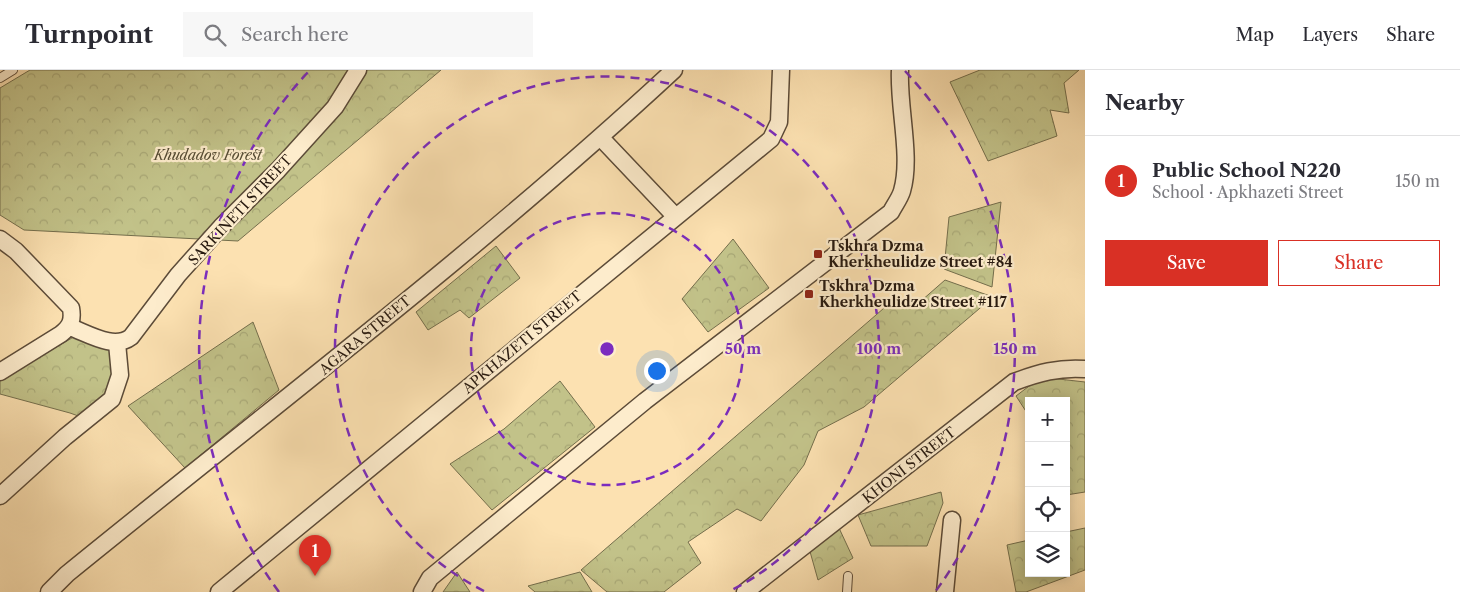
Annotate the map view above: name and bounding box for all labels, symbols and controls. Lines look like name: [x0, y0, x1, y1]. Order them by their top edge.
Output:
search box: [183, 12, 533, 57]
text: Turnpoint: [25, 20, 153, 49]
icon: search: [201, 21, 229, 49]
text: Search here: [241, 23, 349, 46]
text: Map: [1236, 24, 1274, 46]
text: Layers: [1302, 24, 1358, 46]
text: Share: [1386, 24, 1435, 46]
text: Nearby: [1105, 90, 1184, 115]
park label: Khudadov Forest: [153, 146, 264, 164]
street label: SARKINETI STREET: [184, 151, 296, 269]
text: Public School N220: [1152, 159, 1341, 182]
text: 1: [1117, 171, 1125, 191]
text: 150 m: [1395, 171, 1440, 191]
text: School · Apkhazeti Street: [1152, 182, 1344, 202]
place label: Tskhra Dzma Kherkheulidze Street #84: [828, 237, 1013, 271]
button: Save: [1105, 240, 1268, 286]
button: Share: [1278, 240, 1440, 286]
marker: Tskhra Dzma Kherkheulidze Street #84: [812, 248, 824, 260]
place label: Tskhra Dzma Kherkheulidze Street #117: [819, 277, 1007, 311]
street label: APKHAZETI STREET: [458, 286, 586, 398]
marker: Tskhra Dzma Kherkheulidze Street #117: [803, 288, 815, 300]
street label: AGARA STREET: [315, 291, 415, 379]
text: 50 m: [725, 339, 761, 358]
text: 100 m: [857, 339, 901, 358]
text: 150 m: [993, 339, 1037, 358]
centre of rings: [598, 340, 616, 358]
your location: [644, 358, 670, 384]
map controls: [1025, 397, 1070, 577]
button: +: [1025, 397, 1070, 442]
street label: KHONI STREET: [859, 423, 960, 507]
button: −: [1025, 442, 1070, 487]
button: locate: [1025, 487, 1070, 532]
button: layers: [1025, 532, 1070, 577]
pin: 1: [299, 535, 331, 576]

